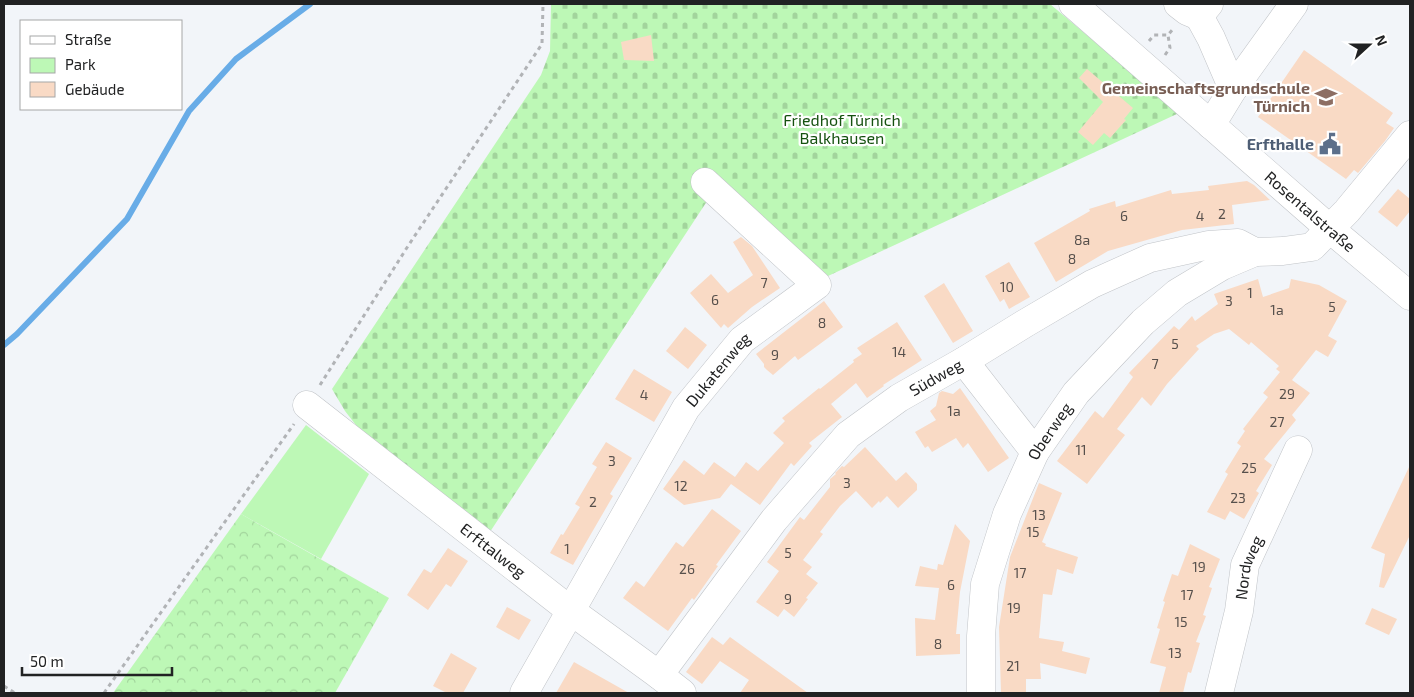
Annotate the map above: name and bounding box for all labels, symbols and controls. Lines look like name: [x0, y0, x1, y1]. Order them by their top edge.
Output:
legend: [20, 20, 182, 110]
north arrow: [1344, 20, 1394, 70]
text: Straße: [65, 30, 111, 48]
text: N: [1372, 32, 1391, 48]
text: Park: [65, 55, 96, 73]
place label: Gemeinschaftsgrundschule Türnich: [1102, 78, 1310, 115]
text: Gebäude: [65, 80, 124, 98]
school or university icon: Gemeinschaftsgrundschule Türnich: [1313, 84, 1339, 110]
park label: Friedhof Türnich Balkhausen: [783, 110, 901, 147]
public building icon: Erfthalle: [1317, 131, 1343, 157]
place label: Erfthalle: [1247, 134, 1314, 153]
street label: Rosentalstraße: [1261, 167, 1360, 255]
house number: 2: [1218, 205, 1226, 222]
house number: 6: [1120, 207, 1128, 224]
house number: 4: [1196, 207, 1204, 224]
house number: 8a: [1074, 231, 1090, 248]
house number: 8: [1068, 250, 1076, 267]
house number: 7: [760, 274, 768, 291]
house number: 10: [1000, 278, 1014, 295]
house number: 1: [1247, 284, 1253, 301]
house number: 6: [711, 291, 719, 308]
house number: 3: [1225, 292, 1233, 309]
house number: 5: [1328, 298, 1336, 315]
house number: 1a: [1270, 301, 1284, 318]
house number: 8: [818, 314, 826, 331]
street label: Dukatenweg: [681, 327, 754, 410]
house number: 5: [1171, 335, 1179, 352]
house number: 14: [892, 343, 906, 360]
house number: 9: [771, 346, 779, 363]
street label: Südweg: [906, 354, 965, 399]
house number: 7: [1151, 355, 1159, 372]
house number: 29: [1279, 385, 1295, 402]
house number: 4: [640, 386, 648, 403]
street label: Oberweg: [1023, 398, 1076, 462]
house number: 1a: [947, 402, 961, 419]
house number: 27: [1269, 413, 1285, 430]
house number: 11: [1075, 441, 1087, 458]
house number: 3: [608, 452, 616, 469]
house number: 25: [1241, 459, 1257, 476]
house number: 3: [843, 474, 851, 491]
house number: 12: [674, 477, 688, 494]
house number: 23: [1230, 489, 1246, 506]
house number: 2: [589, 493, 597, 510]
house number: 13: [1032, 506, 1046, 523]
street label: Erfttalweg: [457, 518, 530, 581]
house number: 15: [1026, 523, 1040, 540]
street label: Nordweg: [1231, 532, 1266, 601]
house number: 1: [564, 540, 570, 557]
house number: 5: [784, 544, 792, 561]
house number: 19: [1192, 558, 1206, 575]
house number: 26: [679, 560, 695, 577]
house number: 17: [1014, 564, 1026, 581]
house number: 6: [947, 576, 955, 593]
house number: 17: [1181, 586, 1193, 603]
house number: 9: [784, 590, 792, 607]
house number: 19: [1007, 599, 1021, 616]
house number: 15: [1174, 613, 1188, 630]
house number: 8: [934, 635, 942, 652]
scale bar: [22, 644, 172, 676]
house number: 13: [1168, 644, 1182, 661]
text: 50 m: [30, 652, 64, 670]
house number: 21: [1006, 657, 1020, 674]

